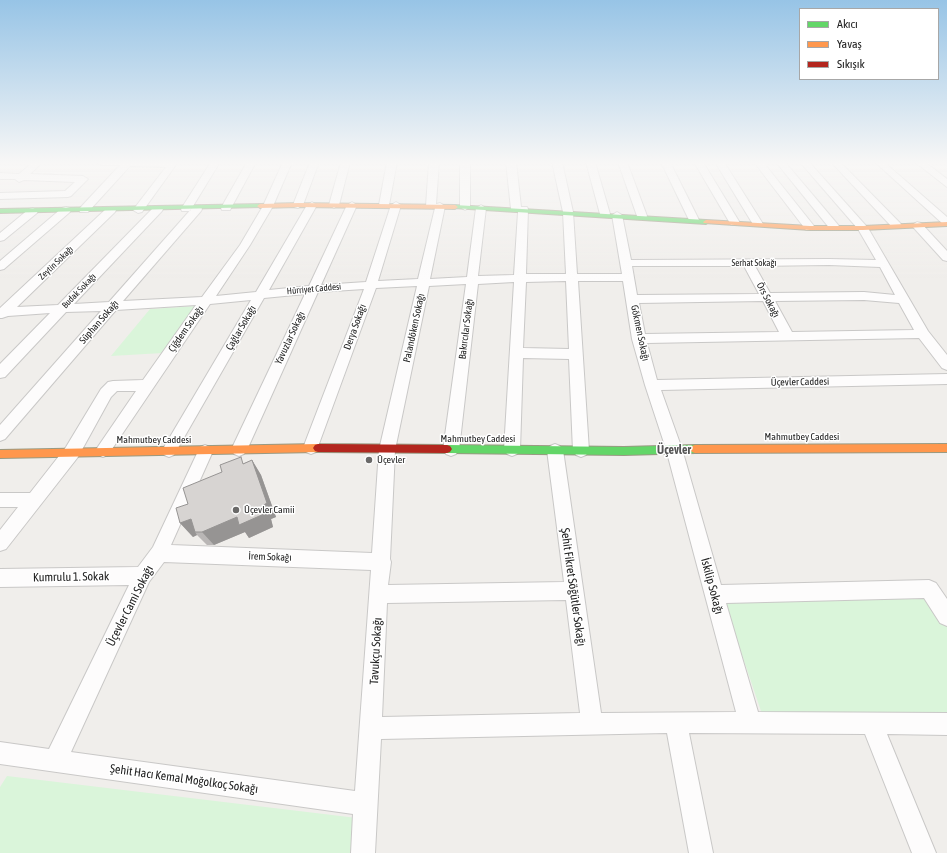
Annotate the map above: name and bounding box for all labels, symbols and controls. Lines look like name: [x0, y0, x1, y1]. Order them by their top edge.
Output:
legend: [799, 8, 939, 80]
text: Akıcı: [837, 17, 858, 31]
text: Yavaş: [837, 37, 862, 51]
text: Sıkışık: [837, 57, 865, 71]
street label: Zeytin Sokağı: [36, 244, 76, 282]
street label: Serhat Sokağı: [732, 258, 776, 268]
street label: Budak Sokağı: [60, 271, 98, 311]
street label: Örs Sokağı: [754, 280, 782, 320]
street label: Hürriyet Caddesi: [286, 281, 342, 297]
street label: Palandöken Sokağı: [401, 292, 427, 364]
street label: Süphan Sokağı: [77, 298, 121, 346]
street label: Bakırcılar Sokağı: [456, 298, 476, 360]
street label: Derya Sokağı: [341, 303, 369, 351]
street label: Çiğdem Sokağı: [166, 304, 206, 354]
street label: Çağlar Sokağı: [223, 304, 259, 352]
street label: Gökmen Sokağı: [628, 304, 652, 362]
street label: Yavuzlar Sokağı: [272, 310, 308, 366]
street label: Üçevler Caddesi: [771, 375, 829, 389]
street label: Mahmutbey Caddesi: [765, 431, 839, 443]
street label: Mahmutbey Caddesi: [441, 433, 515, 445]
street label: Mahmutbey Caddesi: [117, 434, 191, 446]
district label: Üçevler: [657, 443, 691, 457]
place label: Üçevler: [377, 454, 405, 466]
marker: Üçevler: [364, 455, 374, 465]
place label: Üçevler Camii: [244, 504, 295, 516]
marker: Üçevler Camii: [231, 505, 241, 515]
street label: Şehit Fikret Söğütler Sokağı: [558, 527, 588, 647]
street label: İrem Sokağı: [248, 550, 292, 564]
street label: İskilip Sokağı: [698, 556, 726, 616]
street label: Üçevler Cami Sokağı: [103, 563, 157, 649]
street label: Kumrulu 1. Sokak: [33, 569, 109, 585]
street label: Tavukçu Sokağı: [367, 617, 385, 685]
street label: Şehit Hacı Kemal Moğolkoç Sokağı: [109, 761, 259, 797]

